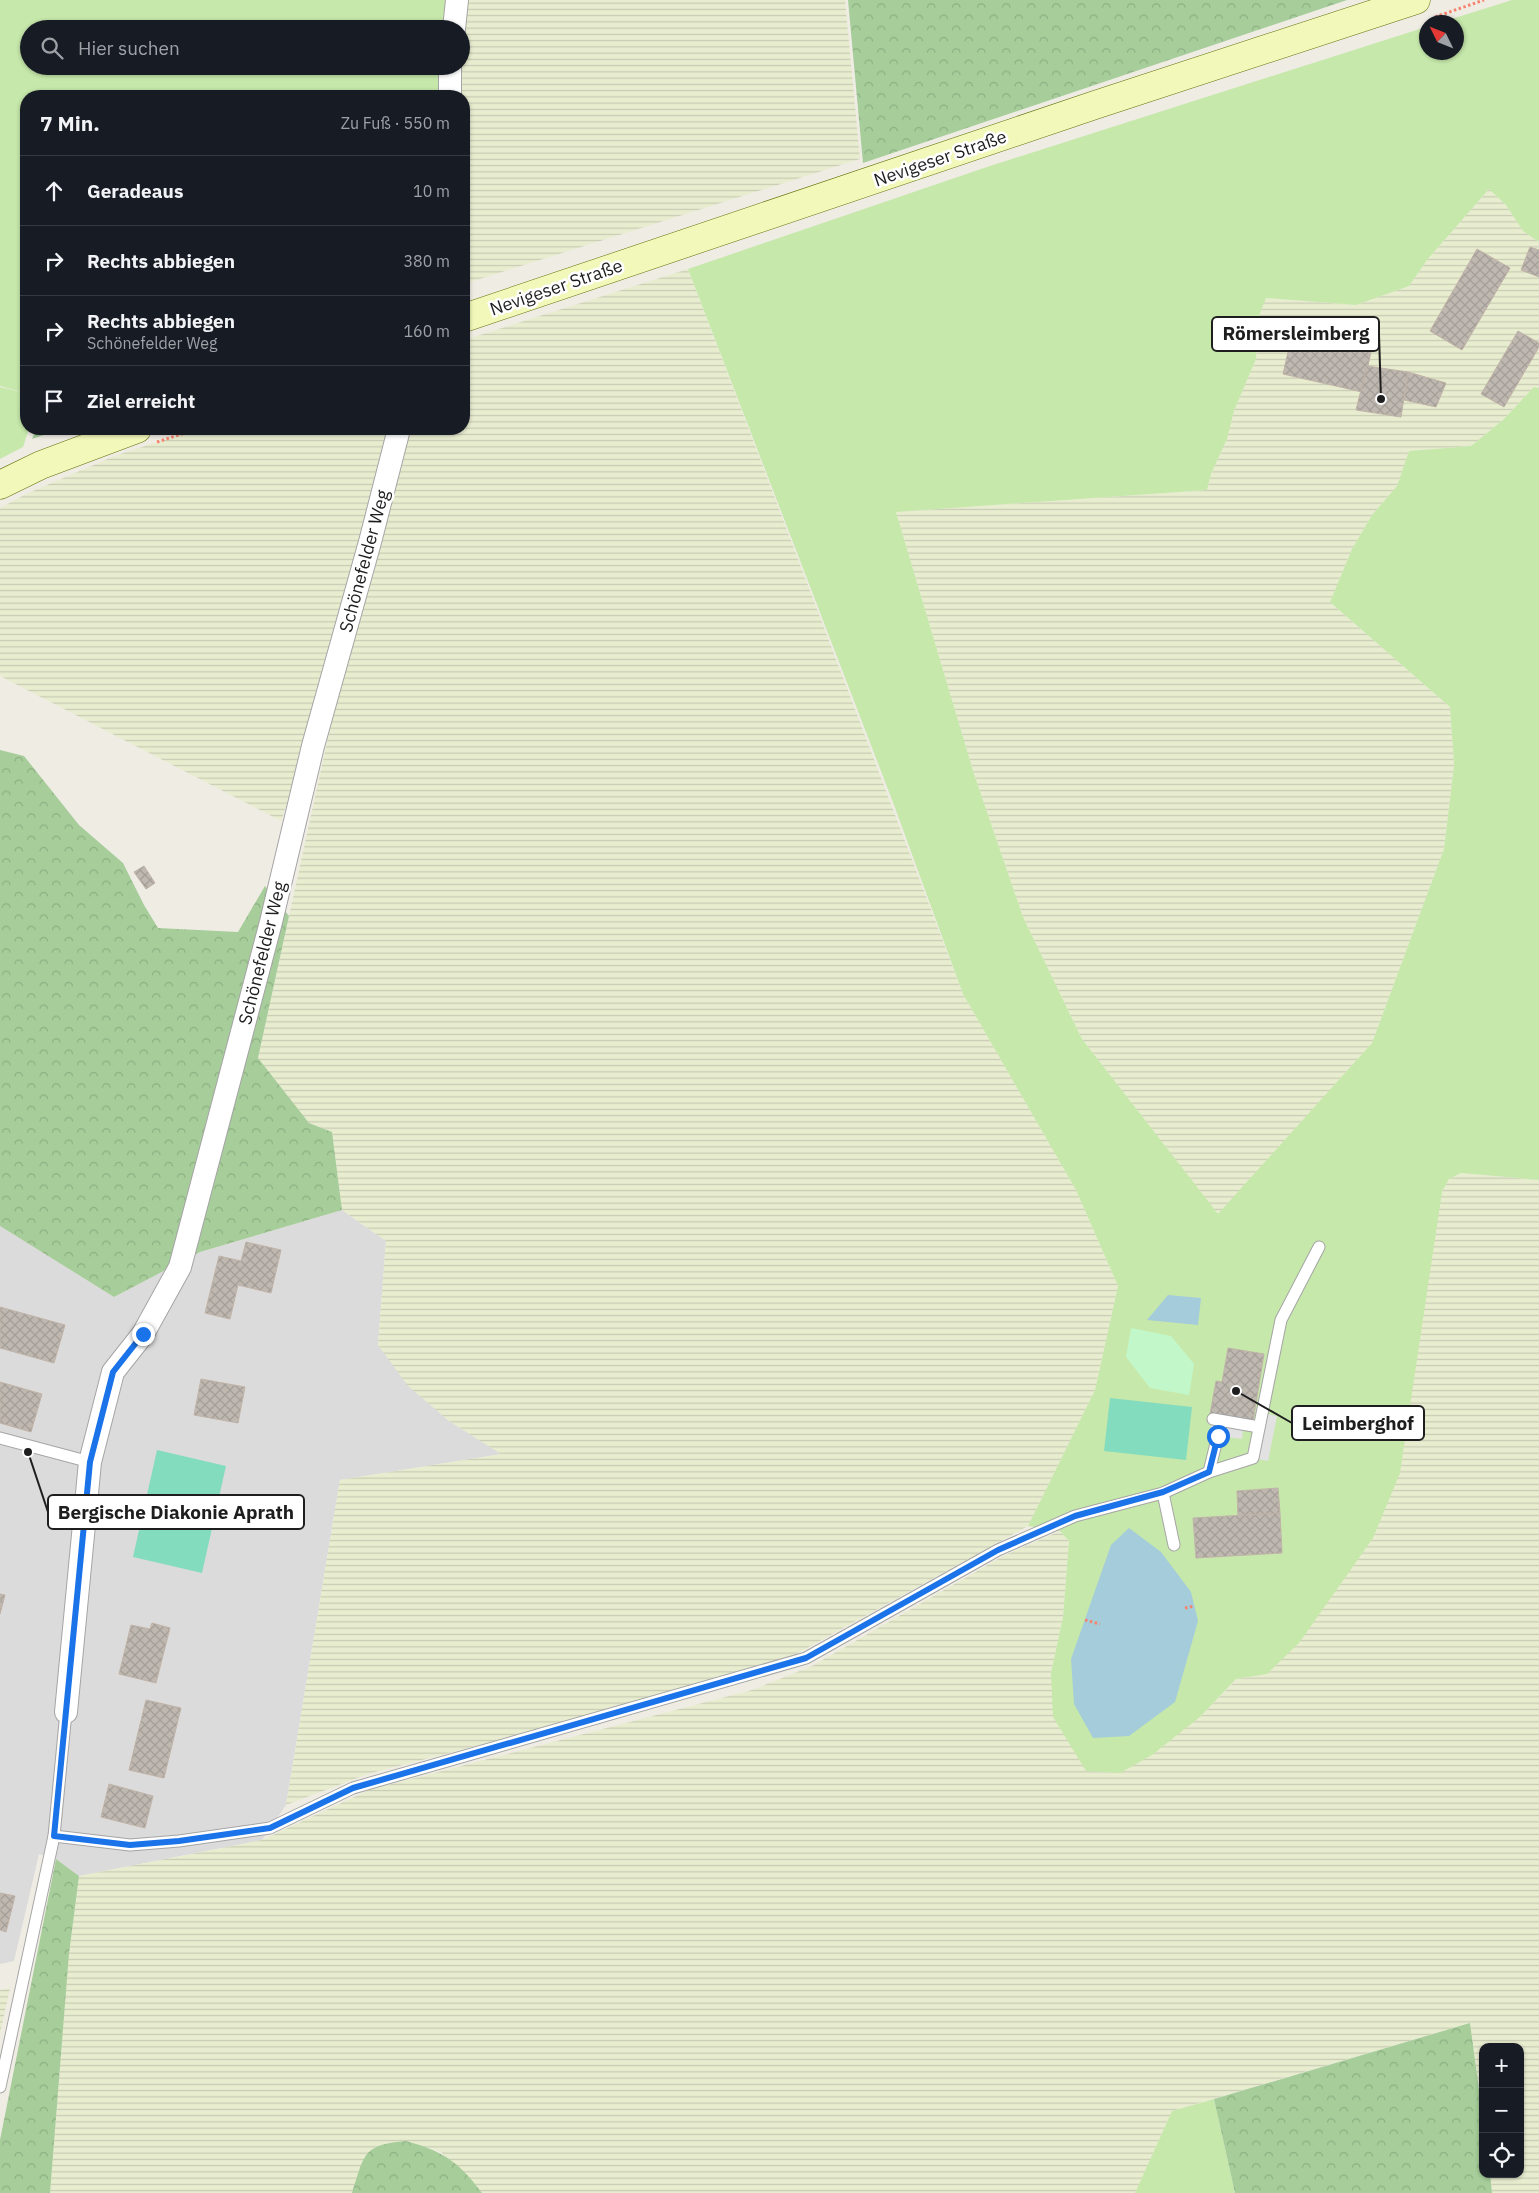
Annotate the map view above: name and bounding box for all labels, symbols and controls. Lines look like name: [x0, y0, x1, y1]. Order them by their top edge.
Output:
north arrow: [1419, 15, 1464, 60]
search box: [20, 20, 470, 75]
icon: search: [38, 34, 66, 62]
text: Hier suchen: [78, 36, 180, 60]
text: 7 Min.: [40, 109, 100, 137]
text: Zu Fuß · 550 m: [341, 113, 450, 133]
street label: Nevigeser Straße: [871, 124, 1010, 191]
icon: ahead: [40, 177, 68, 205]
text: Geradeaus: [87, 179, 184, 203]
text: 10 m: [413, 181, 450, 201]
icon: right: [40, 247, 68, 275]
text: Rechts abbiegen: [87, 249, 235, 273]
text: 380 m: [403, 251, 450, 271]
street label: Nevigeser Straße: [487, 253, 626, 320]
text: Rechts abbiegen: [87, 309, 235, 333]
icon: right: [40, 317, 68, 345]
callout: Römersleimberg: [1212, 317, 1379, 351]
text: 160 m: [403, 321, 450, 341]
text: Römersleimberg: [1222, 321, 1370, 345]
text: Schönefelder Weg: [87, 333, 217, 353]
icon: arrive: [40, 387, 68, 415]
text: Ziel erreicht: [87, 389, 195, 413]
street label: Schönefelder Weg: [334, 487, 394, 635]
street label: Schönefelder Weg: [233, 879, 291, 1027]
route end: [132, 1323, 155, 1346]
callout: Leimberghof: [1292, 1406, 1424, 1440]
text: Leimberghof: [1302, 1411, 1414, 1435]
route start: [1207, 1425, 1230, 1448]
callout: Bergische Diakonie Aprath: [48, 1495, 304, 1529]
text: Bergische Diakonie Aprath: [58, 1500, 294, 1524]
map controls: [1479, 2043, 1524, 2178]
button: +: [1479, 2043, 1524, 2088]
button: −: [1479, 2088, 1524, 2133]
button: locate: [1479, 2133, 1524, 2178]

